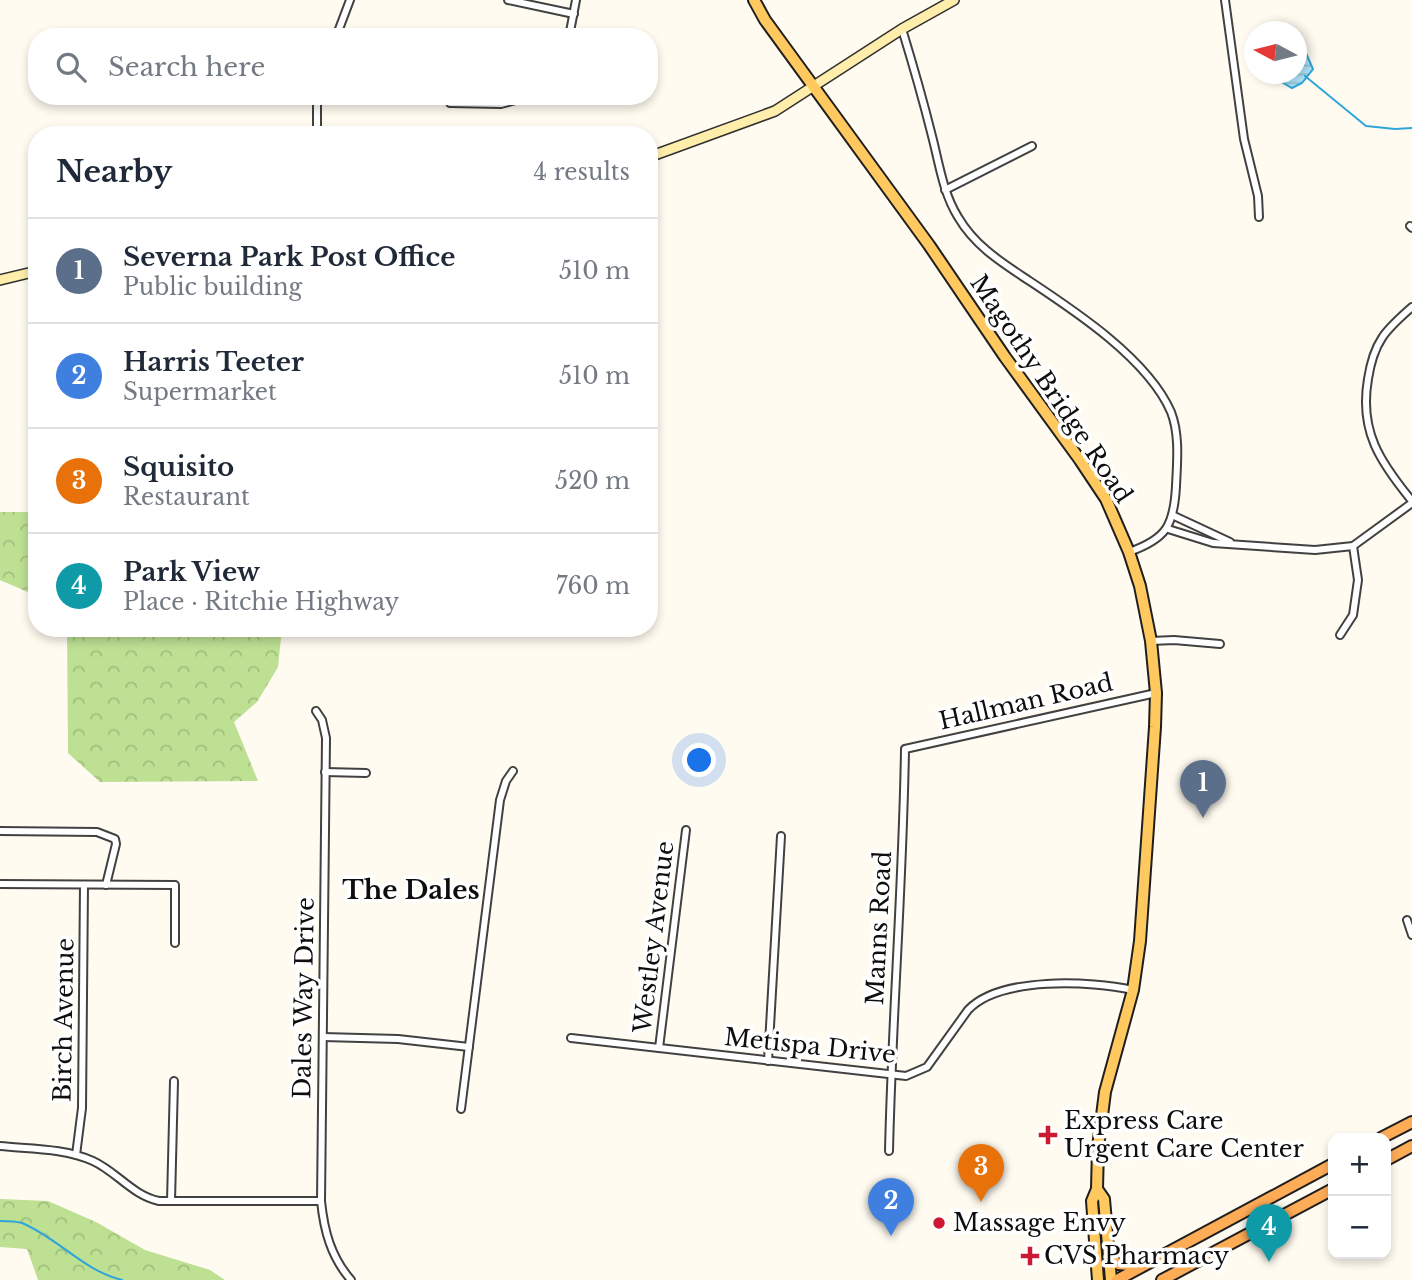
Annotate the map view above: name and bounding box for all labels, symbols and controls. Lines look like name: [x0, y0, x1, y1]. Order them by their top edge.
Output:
north arrow: [1244, 21, 1307, 84]
search box: [28, 28, 658, 105]
icon: search: [52, 48, 90, 86]
text: Search here: [108, 51, 265, 83]
text: Nearby: [56, 153, 172, 190]
text: 4 results: [534, 158, 630, 186]
text: Severna Park Post Office: [123, 241, 455, 273]
text: 1: [74, 257, 84, 285]
text: 510 m: [559, 257, 630, 285]
street label: Magothy Bridge Road: [964, 269, 1139, 508]
text: Public building: [123, 273, 302, 301]
text: Harris Teeter: [123, 346, 304, 378]
text: 2: [72, 362, 86, 390]
text: 510 m: [559, 362, 630, 390]
text: Supermarket: [123, 378, 277, 406]
text: Squisito: [123, 451, 234, 483]
text: 3: [72, 467, 86, 495]
text: 520 m: [555, 467, 630, 495]
text: Restaurant: [123, 483, 250, 511]
text: Park View: [123, 556, 260, 588]
text: 4: [71, 572, 87, 600]
text: 760 m: [556, 572, 630, 600]
text: Place · Ritchie Highway: [123, 588, 399, 616]
street label: Hallman Road: [936, 667, 1116, 736]
your location: [682, 743, 716, 777]
pin: 1: [1180, 760, 1226, 818]
street label: Westley Avenue: [627, 839, 680, 1036]
street label: Manns Road: [860, 850, 897, 1006]
district label: The Dales: [342, 874, 480, 906]
street label: Dales Way Drive: [287, 897, 320, 1099]
street label: Birch Avenue: [48, 938, 79, 1102]
street label: Metispa Drive: [723, 1022, 897, 1069]
place label: Express Care Urgent Care Center: [1064, 1106, 1305, 1163]
marker: Express Care Urgent Care Center: [1038, 1125, 1058, 1145]
map controls: [1328, 1133, 1391, 1259]
button: +: [1328, 1133, 1391, 1196]
pin: 3: [958, 1144, 1004, 1202]
pin: 2: [868, 1178, 914, 1236]
button: −: [1328, 1196, 1391, 1259]
pin: 4: [1246, 1204, 1292, 1262]
place label: Massage Envy: [953, 1208, 1127, 1237]
marker: Massage Envy: [931, 1215, 947, 1231]
place label: CVS Pharmacy: [1044, 1241, 1230, 1270]
marker: CVS Pharmacy: [1022, 1248, 1038, 1264]

